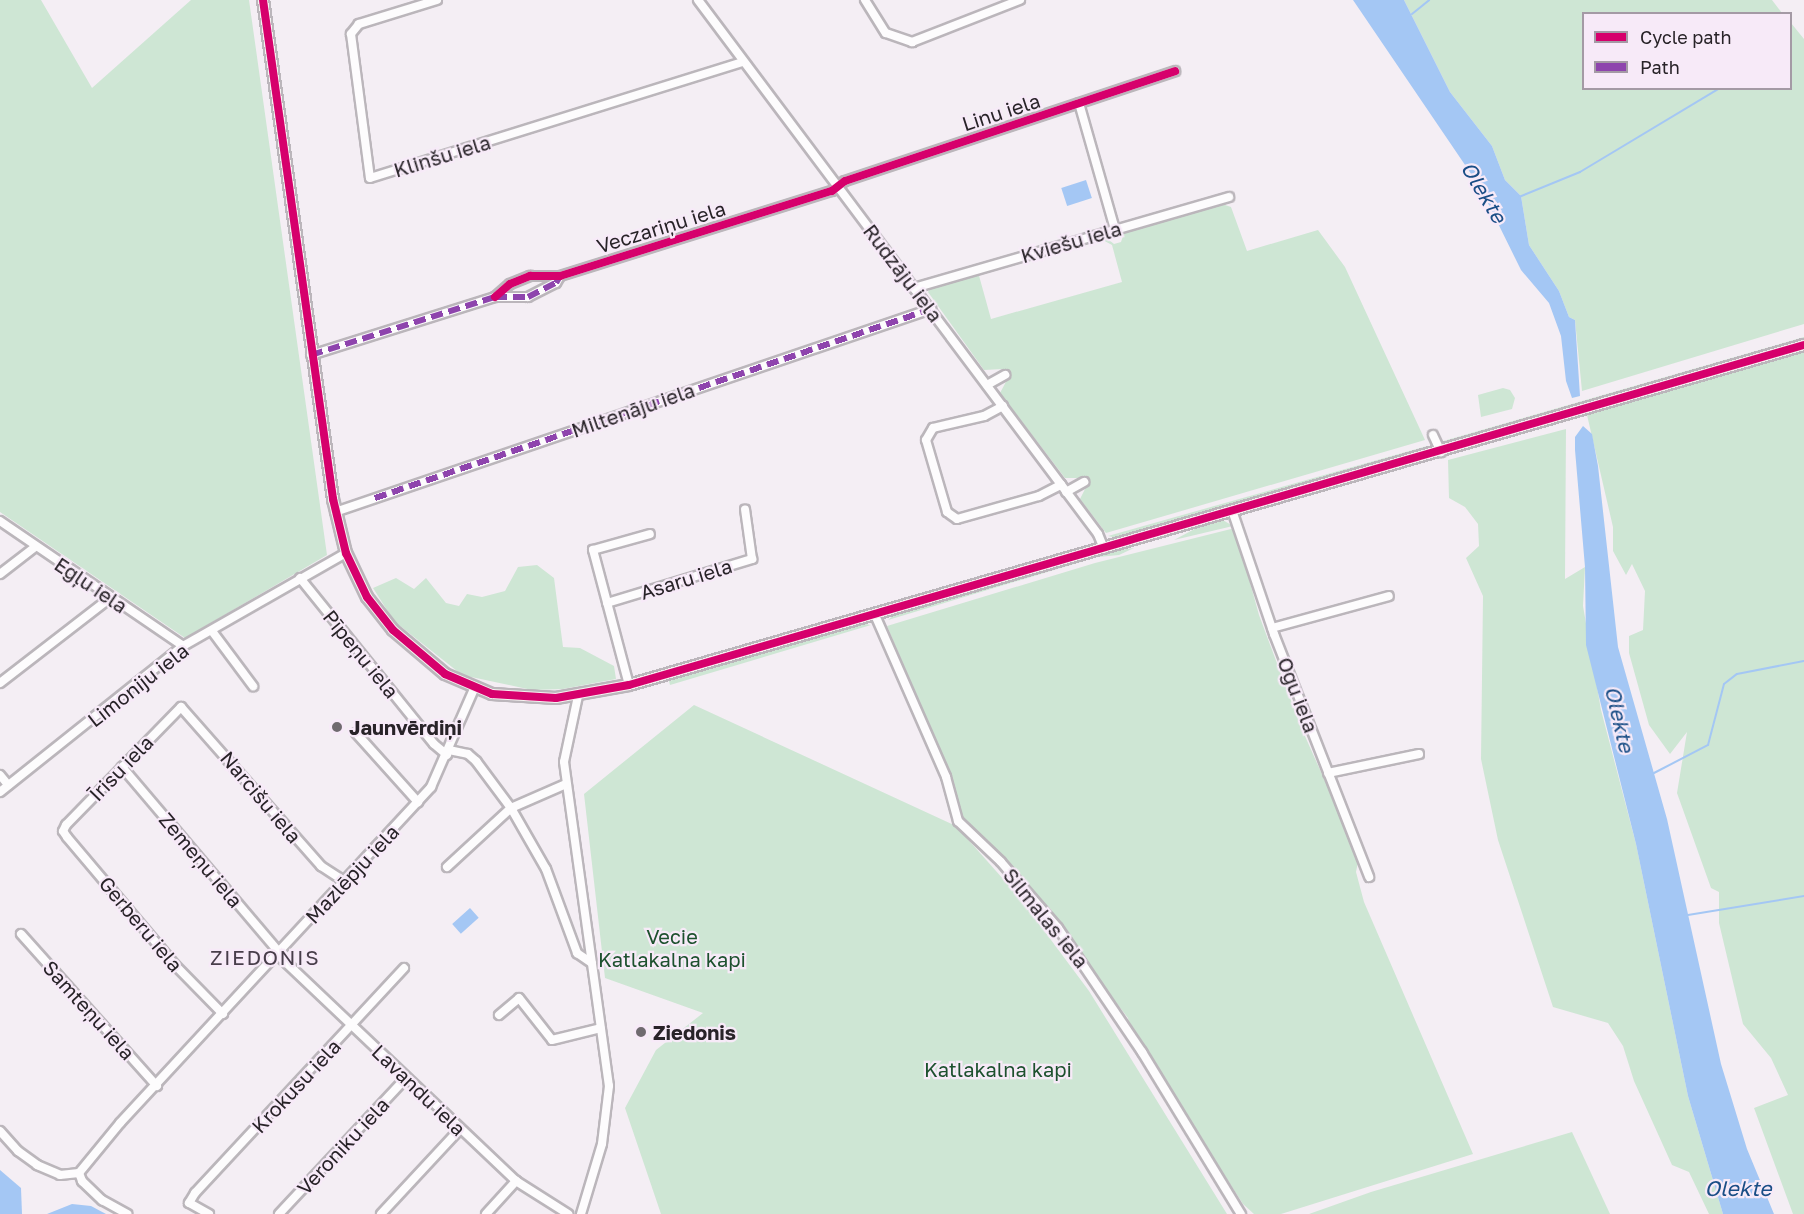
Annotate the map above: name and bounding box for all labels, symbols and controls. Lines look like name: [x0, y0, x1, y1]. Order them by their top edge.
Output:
legend: [1582, 12, 1792, 90]
text: Cycle path: [1640, 26, 1732, 48]
text: Path: [1640, 56, 1680, 78]
street label: Linu iela: [959, 88, 1043, 136]
street label: Klinšu iela: [391, 130, 493, 182]
water label: Olekte: [1456, 157, 1512, 227]
street label: Veczariņu iela: [594, 196, 728, 258]
street label: Kviešu iela: [1018, 216, 1124, 268]
street label: Rudzāju iela: [858, 219, 948, 327]
street label: Miltenāju iela: [568, 378, 698, 442]
street label: Egļu iela: [50, 552, 132, 618]
street label: Asaru iela: [637, 554, 735, 604]
street label: Pīpeņu iela: [318, 605, 404, 703]
street label: Limoniju iela: [83, 638, 193, 732]
street label: Ogu iela: [1273, 654, 1323, 736]
water label: Olekte: [1600, 683, 1640, 755]
place label: Jaunvērdiņi: [349, 715, 462, 739]
marker: Jaunvērdiņi: [330, 720, 344, 734]
street label: Īrisu iela: [84, 730, 158, 806]
street label: Narcišu iela: [216, 746, 306, 848]
street label: Zemeņu iela: [154, 808, 248, 912]
street label: Mazlēpju iela: [300, 820, 404, 928]
street label: Silmalas iela: [998, 863, 1094, 973]
street label: Gerberu iela: [94, 871, 188, 977]
park label: Vecie Katlakalna kapi: [598, 924, 746, 971]
district label: ZIEDONIS: [210, 944, 320, 970]
street label: Samteņu iela: [38, 955, 140, 1065]
place label: Ziedonis: [653, 1020, 736, 1044]
marker: Ziedonis: [634, 1025, 648, 1039]
street label: Krokusu iela: [247, 1034, 345, 1138]
street label: Lavandu iela: [367, 1039, 471, 1141]
park label: Katlakalna kapi: [924, 1057, 1072, 1081]
street label: Veroniku iela: [292, 1092, 394, 1200]
water label: Olekte: [1704, 1175, 1772, 1201]

